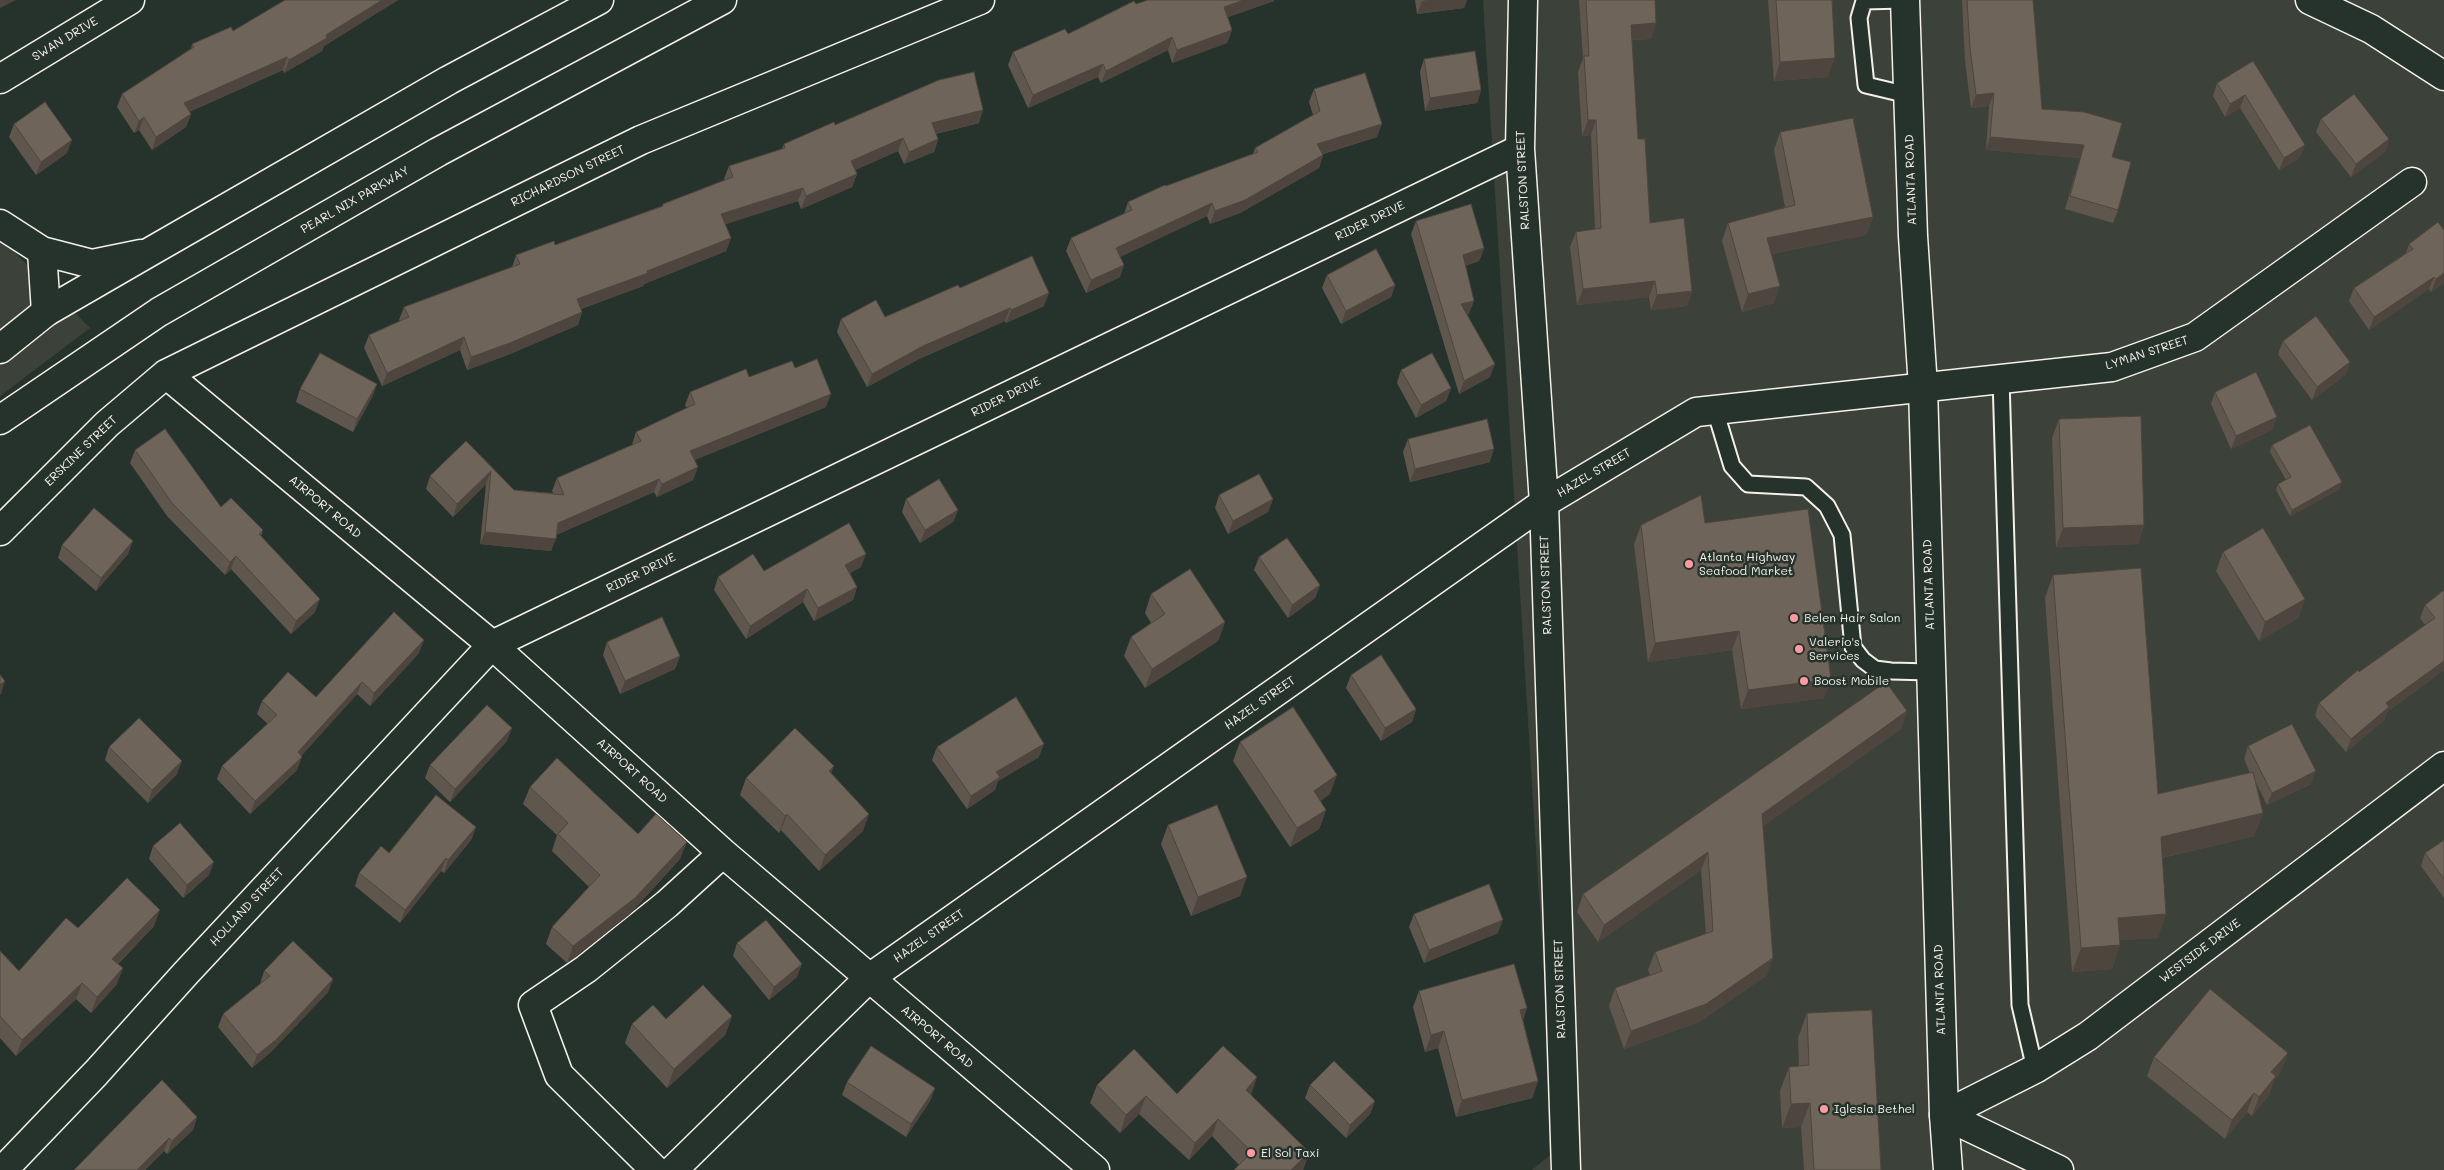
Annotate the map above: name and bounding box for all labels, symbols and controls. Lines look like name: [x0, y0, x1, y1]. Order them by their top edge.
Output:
street label: SWAN DRIVE: [30, 14, 100, 64]
street label: RALSTON STREET: [1513, 130, 1533, 230]
street label: ATLANTA ROAD: [1902, 134, 1920, 226]
street label: RICHARDSON STREET: [509, 142, 627, 210]
street label: PEARL NIX PARKWAY: [298, 163, 412, 237]
street label: RIDER DRIVE: [1333, 198, 1407, 244]
street label: LYMAN STREET: [2104, 333, 2190, 373]
street label: RIDER DRIVE: [969, 374, 1043, 420]
street label: ERSKINE STREET: [42, 413, 120, 489]
street label: HAZEL STREET: [1554, 445, 1634, 501]
street label: AIRPORT ROAD: [286, 473, 364, 541]
street label: RALSTON STREET: [1537, 535, 1555, 635]
street label: ATLANTA ROAD: [1920, 539, 1938, 631]
street label: RIDER DRIVE: [604, 550, 678, 596]
place label: Atlanta Highway Seafood Market: [1699, 550, 1795, 578]
marker: Atlanta Highway Seafood Market: [1683, 558, 1695, 570]
place label: Belen Hair Salon: [1804, 611, 1900, 625]
marker: Belen Hair Salon: [1788, 612, 1800, 624]
place label: Valerio's Services: [1809, 635, 1860, 663]
marker: Valerio's Services: [1793, 643, 1805, 655]
street label: HAZEL STREET: [1222, 673, 1298, 733]
place label: Boost Mobile: [1814, 674, 1889, 688]
marker: Boost Mobile: [1798, 675, 1810, 687]
street label: AIRPORT ROAD: [594, 736, 670, 806]
street label: HOLLAND STREET: [207, 865, 287, 949]
street label: HAZEL STREET: [891, 906, 967, 966]
street label: WESTSIDE DRIVE: [2157, 916, 2243, 986]
street label: RALSTON STREET: [1551, 939, 1569, 1039]
street label: ATLANTA ROAD: [1931, 944, 1949, 1036]
street label: AIRPORT ROAD: [898, 1003, 976, 1071]
place label: Iglesia Bethel: [1834, 1102, 1915, 1116]
marker: Iglesia Bethel: [1818, 1103, 1830, 1115]
place label: El Sol Taxi: [1261, 1146, 1319, 1160]
marker: El Sol Taxi: [1245, 1147, 1257, 1159]

